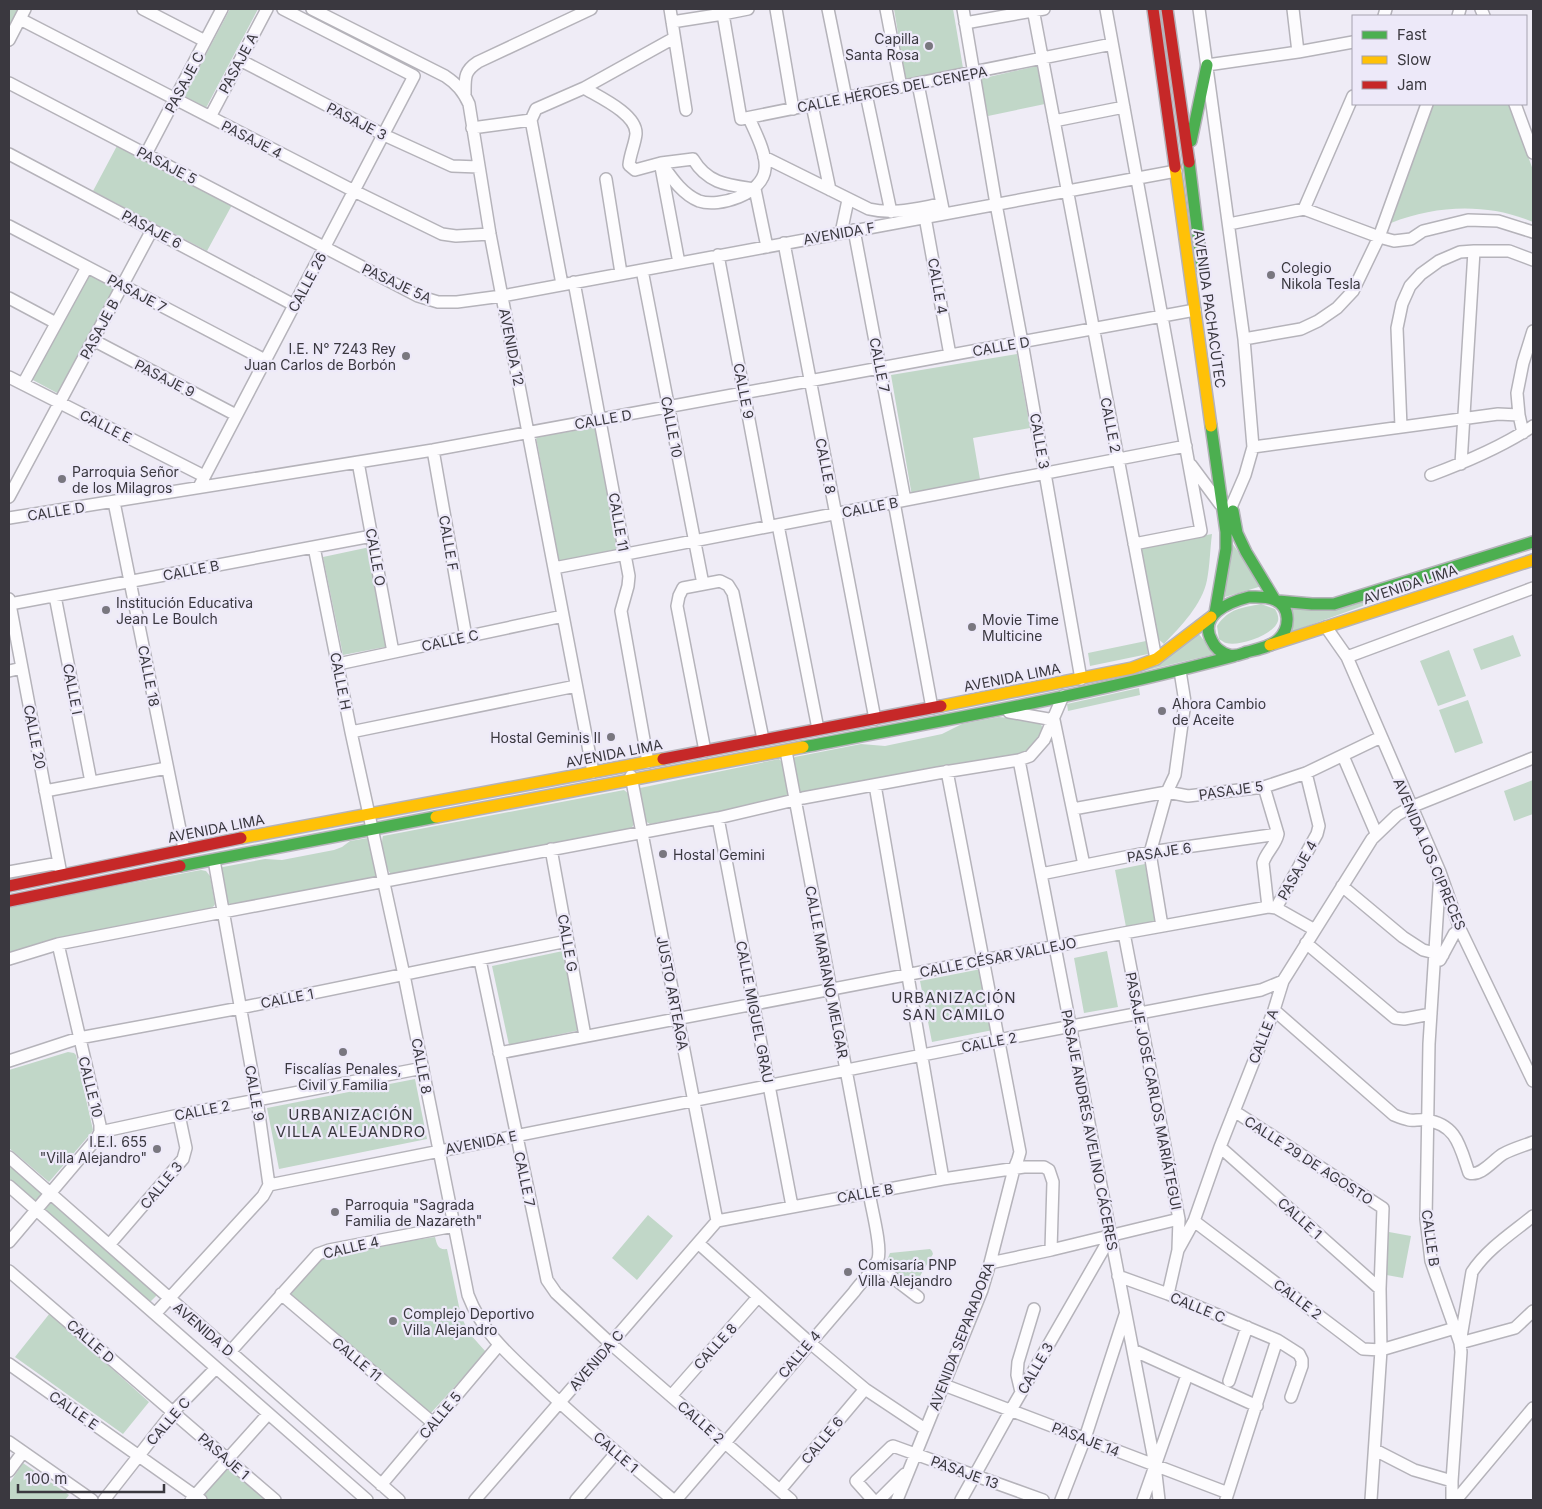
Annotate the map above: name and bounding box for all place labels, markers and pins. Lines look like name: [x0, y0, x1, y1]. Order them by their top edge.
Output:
place label: Capilla Santa Rosa: [845, 30, 919, 63]
marker: Capilla Santa Rosa: [923, 40, 935, 52]
place label: Colegio Nikola Tesla: [1281, 259, 1361, 292]
marker: Colegio Nikola Tesla: [1265, 269, 1277, 281]
place label: I.E. N° 7243 Rey Juan Carlos de Borbón: [244, 340, 396, 373]
marker: I.E. N° 7243 Rey Juan Carlos de Borbón: [400, 350, 412, 362]
place label: Parroquia Señor de los Milagros: [72, 463, 179, 496]
marker: Parroquia Señor de los Milagros: [56, 473, 68, 485]
place label: Institución Educativa Jean Le Boulch: [116, 594, 253, 627]
marker: Institución Educativa Jean Le Boulch: [100, 604, 112, 616]
place label: Movie Time Multicine: [982, 611, 1059, 644]
marker: Movie Time Multicine: [966, 621, 978, 633]
place label: Ahora Cambio de Aceite: [1172, 695, 1266, 728]
marker: Ahora Cambio de Aceite: [1156, 705, 1168, 717]
place label: Hostal Geminis II: [490, 729, 601, 746]
marker: Hostal Geminis II: [605, 731, 617, 743]
place label: Hostal Gemini: [673, 846, 765, 863]
marker: Hostal Gemini: [657, 848, 669, 860]
marker: Fiscalías Penales, Civil y Familia: [337, 1046, 349, 1058]
place label: Fiscalías Penales, Civil y Familia: [284, 1060, 402, 1093]
place label: I.E.I. 655 "Villa Alejandro": [40, 1133, 147, 1166]
marker: I.E.I. 655 "Villa Alejandro": [151, 1143, 163, 1155]
place label: Parroquia "Sagrada Familia de Nazareth": [345, 1196, 482, 1229]
marker: Parroquia "Sagrada Familia de Nazareth": [329, 1206, 341, 1218]
place label: Comisaría PNP Villa Alejandro: [858, 1256, 957, 1289]
marker: Comisaría PNP Villa Alejandro: [842, 1266, 854, 1278]
place label: Complejo Deportivo Villa Alejandro: [403, 1305, 534, 1338]
marker: Complejo Deportivo Villa Alejandro: [387, 1315, 399, 1327]

